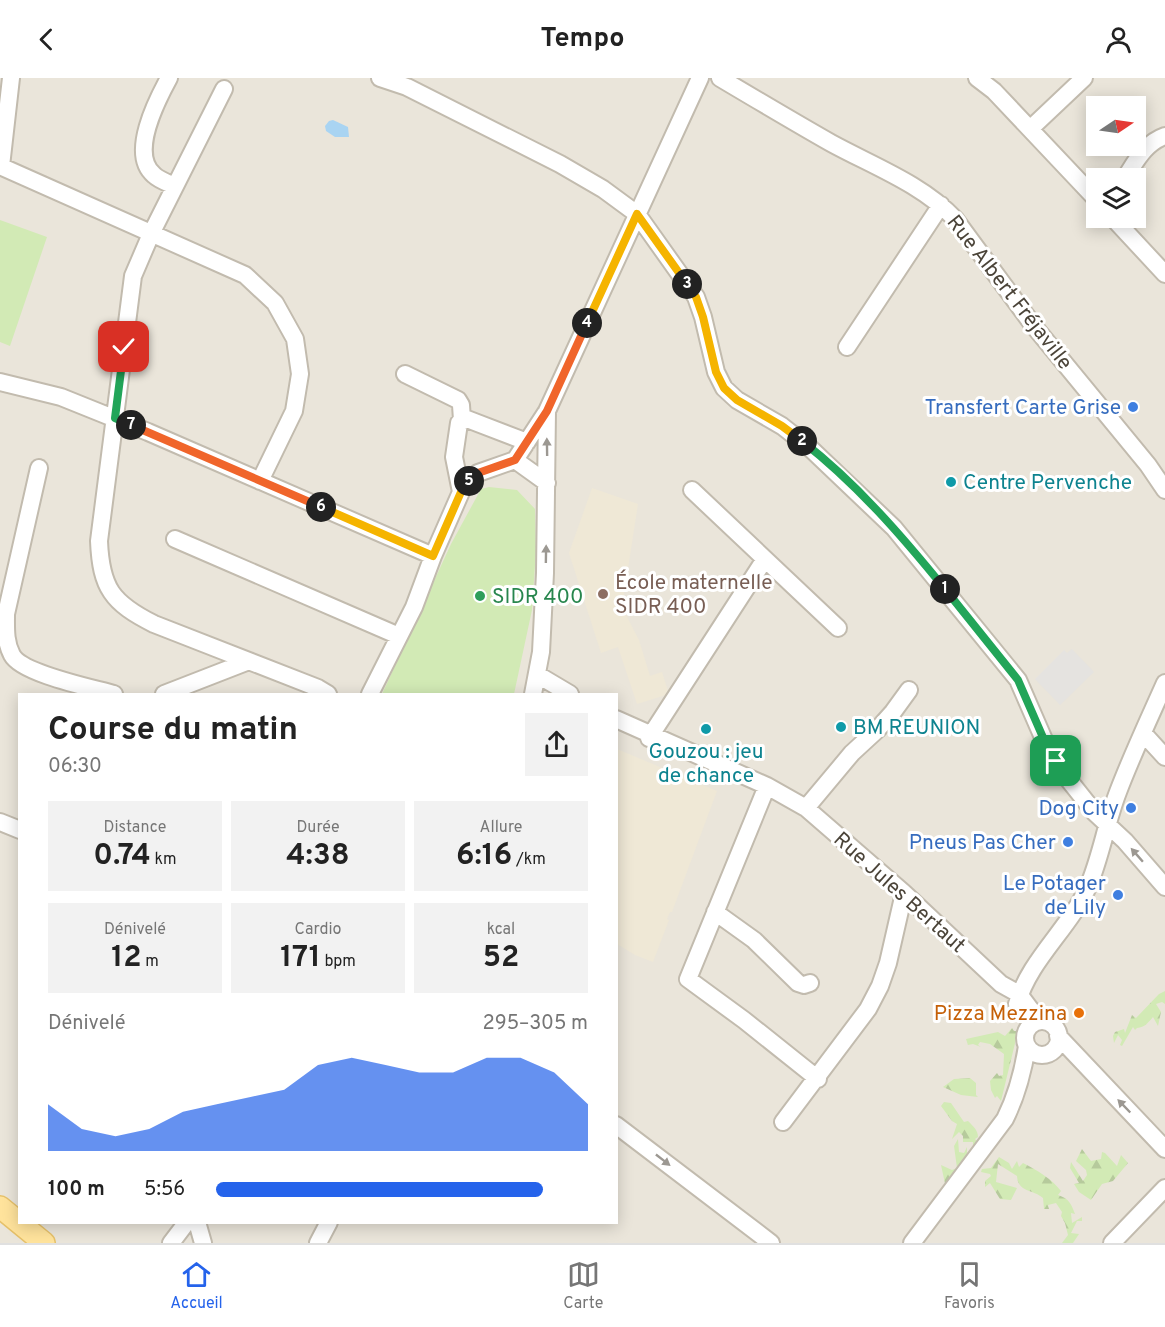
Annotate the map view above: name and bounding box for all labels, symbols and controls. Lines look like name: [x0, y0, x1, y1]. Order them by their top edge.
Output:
text: Tempo: [541, 22, 624, 56]
icon: back: [30, 23, 63, 56]
icon: person: [1102, 23, 1135, 56]
north arrow: [1086, 96, 1146, 156]
map controls: [1086, 96, 1146, 228]
button: layers: [1086, 168, 1146, 228]
street label: Rue Albert Fréjaville: [940, 210, 1078, 376]
pin: 3: [672, 269, 702, 299]
text: 3: [682, 274, 692, 294]
pin: 4: [572, 308, 602, 338]
text: 4: [582, 313, 592, 333]
pin: [98, 321, 149, 372]
icon: check: [107, 330, 140, 363]
place label: Transfert Carte Grise: [925, 395, 1121, 422]
marker: Transfert Carte Grise: [1126, 400, 1140, 414]
pin: 7: [116, 410, 146, 440]
text: 7: [127, 415, 135, 435]
pin: 2: [787, 426, 817, 456]
text: 2: [797, 431, 807, 451]
one-way arrow: [542, 438, 552, 457]
pin: 5: [454, 466, 484, 496]
place label: Centre Pervenche: [963, 470, 1132, 497]
text: 5: [464, 471, 474, 491]
marker: Centre Pervenche: [944, 475, 958, 489]
pin: 6: [306, 492, 336, 522]
text: 6: [316, 497, 326, 517]
one-way arrow: [541, 544, 551, 563]
place label: École maternelle SIDR 400: [615, 569, 773, 621]
pin: 1: [930, 574, 960, 604]
text: 1: [942, 579, 948, 599]
place label: SIDR 400: [492, 584, 583, 611]
marker: École maternelle SIDR 400: [596, 587, 610, 601]
marker: SIDR 400: [473, 589, 487, 603]
text: Course du matin: [48, 710, 298, 752]
button: share: [525, 713, 588, 776]
place label: BM REUNION: [853, 715, 980, 742]
marker: BM REUNION: [834, 720, 848, 734]
marker: Gouzou : jeu de chance: [699, 722, 713, 736]
pin: [1030, 735, 1081, 786]
place label: Gouzou : jeu de chance: [649, 739, 763, 790]
icon: arrive: [1039, 744, 1072, 777]
text: 06:30: [48, 754, 102, 780]
place label: Dog City: [1038, 796, 1119, 823]
marker: Dog City: [1124, 801, 1138, 815]
text: Distance: [104, 818, 166, 838]
text: Durée: [296, 818, 340, 838]
text: Allure: [480, 818, 522, 838]
street label: Rue Jules Bertaut: [827, 827, 971, 960]
place label: Pneus Pas Cher: [909, 830, 1056, 857]
marker: Pneus Pas Cher: [1061, 835, 1075, 849]
text: 0.74: [93, 838, 151, 875]
text: 4:38: [286, 838, 350, 875]
text: 6:16: [456, 838, 512, 875]
one-way arrow: [1131, 848, 1144, 863]
text: km: [151, 850, 177, 870]
text: /km: [512, 850, 546, 870]
place label: Le Potager de Lily: [1003, 871, 1106, 922]
marker: Le Potager de Lily: [1111, 888, 1125, 902]
text: Dénivelé: [104, 920, 166, 940]
text: Cardio: [295, 920, 341, 940]
text: kcal: [487, 920, 515, 940]
text: 12: [111, 940, 142, 977]
text: 171: [280, 940, 321, 977]
text: 52: [483, 940, 519, 977]
text: m: [142, 952, 159, 972]
text: bpm: [321, 952, 356, 972]
place label: Pizza Mezzina: [934, 1001, 1067, 1028]
marker: Pizza Mezzina: [1072, 1006, 1086, 1020]
text: Dénivelé: [48, 1011, 125, 1037]
text: 295–305 m: [482, 1011, 588, 1037]
one-way arrow: [1118, 1100, 1132, 1114]
one-way arrow: [655, 1154, 671, 1167]
text: 100 m: [48, 1177, 105, 1203]
text: 5:56: [144, 1177, 185, 1203]
tab: Accueil: [170, 1258, 223, 1314]
tab: Carte: [563, 1258, 603, 1314]
tab: Favoris: [944, 1258, 995, 1314]

